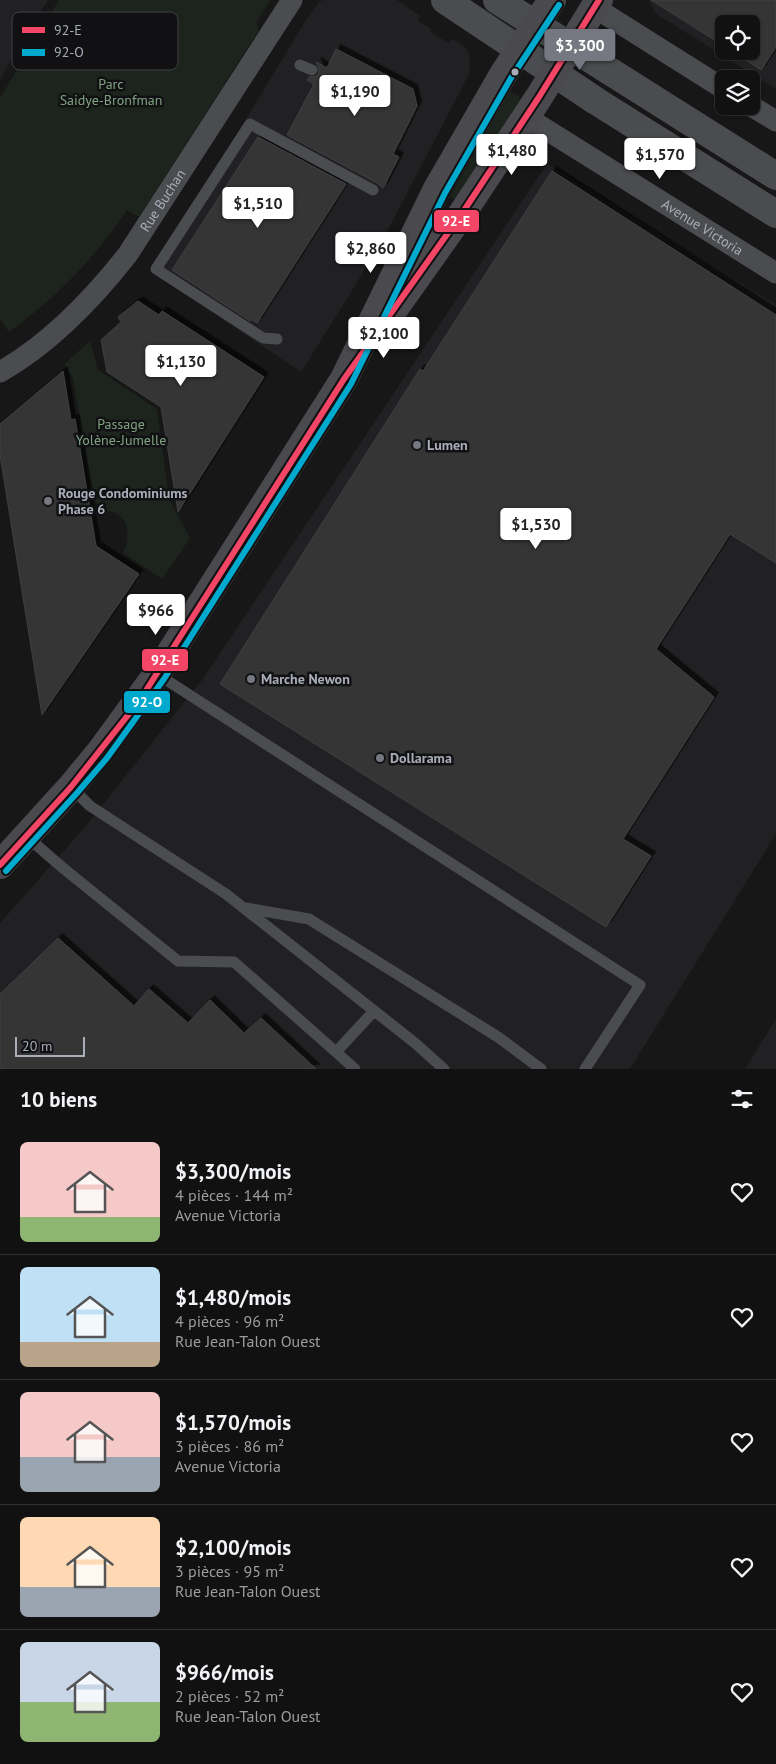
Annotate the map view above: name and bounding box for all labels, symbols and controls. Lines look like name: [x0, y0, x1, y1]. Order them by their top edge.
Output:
legend: [12, 12, 178, 70]
map controls: [715, 15, 760, 115]
button: locate: [715, 15, 760, 60]
text: 92-E: [54, 21, 82, 39]
pin: $3,300: [539, 28, 621, 71]
text: $3,300: [555, 35, 605, 55]
text: 92-O: [54, 43, 84, 61]
unlabelled marker: [510, 67, 520, 77]
button: layers: [715, 70, 760, 115]
pin: $1,190: [314, 74, 396, 117]
park label: Parc Saidye-Bronfman: [60, 75, 162, 109]
text: $1,190: [330, 81, 380, 101]
pin: $1,480: [471, 134, 553, 176]
pin: $1,570: [619, 138, 701, 180]
text: $1,480: [487, 140, 537, 160]
text: $1,570: [635, 144, 685, 164]
street label: Rue Buchan: [136, 166, 189, 235]
pin: $1,510: [217, 186, 299, 229]
text: $1,510: [233, 193, 283, 213]
street label: Avenue Victoria: [658, 195, 747, 259]
line badge: 92-E: [433, 209, 480, 233]
text: 92-E: [442, 212, 470, 230]
pin: $2,860: [330, 232, 412, 274]
text: $2,860: [346, 238, 396, 258]
pin: $2,100: [343, 316, 425, 359]
text: $2,100: [359, 323, 409, 343]
pin: $1,130: [140, 344, 222, 387]
text: $1,130: [156, 351, 206, 371]
park label: Passage Yolène-Jumelle: [76, 415, 166, 449]
place label: Lumen: [427, 436, 468, 454]
marker: Lumen: [411, 439, 423, 451]
place label: Rouge Condominiums Phase 6: [58, 484, 188, 518]
marker: Rouge Condominiums Phase 6: [42, 495, 54, 507]
pin: $1,530: [495, 508, 577, 550]
text: $1,530: [511, 514, 561, 534]
pin: $966: [126, 594, 186, 636]
text: $966: [138, 600, 174, 620]
line badge: 92-E: [141, 648, 189, 672]
text: 92-E: [151, 651, 179, 669]
place label: Marche Newon: [261, 670, 350, 688]
marker: Marche Newon: [245, 673, 257, 685]
line badge: 92-O: [123, 690, 171, 714]
text: 92-O: [132, 693, 162, 711]
place label: Dollarama: [390, 749, 452, 767]
marker: Dollarama: [374, 752, 386, 764]
scale bar: [15, 1034, 85, 1057]
text: 20 m: [22, 1037, 52, 1055]
icon: filters: [728, 1085, 756, 1113]
text: 10 biens: [20, 1086, 97, 1113]
text: $3,300/mois: [175, 1158, 291, 1185]
icon: home: [60, 1162, 120, 1222]
icon: heart: [728, 1178, 756, 1206]
text: 4 pièces · 144 m²: [175, 1185, 293, 1205]
text: Avenue Victoria: [175, 1205, 281, 1225]
text: $1,480/mois: [175, 1284, 291, 1311]
icon: home: [60, 1287, 120, 1347]
icon: heart: [728, 1303, 756, 1331]
text: 4 pièces · 96 m²: [175, 1311, 284, 1331]
text: Rue Jean-Talon Ouest: [175, 1331, 321, 1351]
text: $1,570/mois: [175, 1409, 291, 1436]
icon: home: [60, 1412, 120, 1472]
icon: heart: [728, 1428, 756, 1456]
text: 3 pièces · 86 m²: [175, 1436, 284, 1456]
text: Avenue Victoria: [175, 1456, 281, 1476]
text: $2,100/mois: [175, 1534, 291, 1561]
icon: home: [60, 1537, 120, 1597]
icon: heart: [728, 1553, 756, 1581]
text: 3 pièces · 95 m²: [175, 1561, 284, 1581]
text: Rue Jean-Talon Ouest: [175, 1581, 321, 1601]
text: $966/mois: [175, 1659, 274, 1686]
icon: home: [60, 1662, 120, 1722]
icon: heart: [728, 1678, 756, 1706]
text: 2 pièces · 52 m²: [175, 1686, 284, 1706]
text: Rue Jean-Talon Ouest: [175, 1706, 321, 1726]

